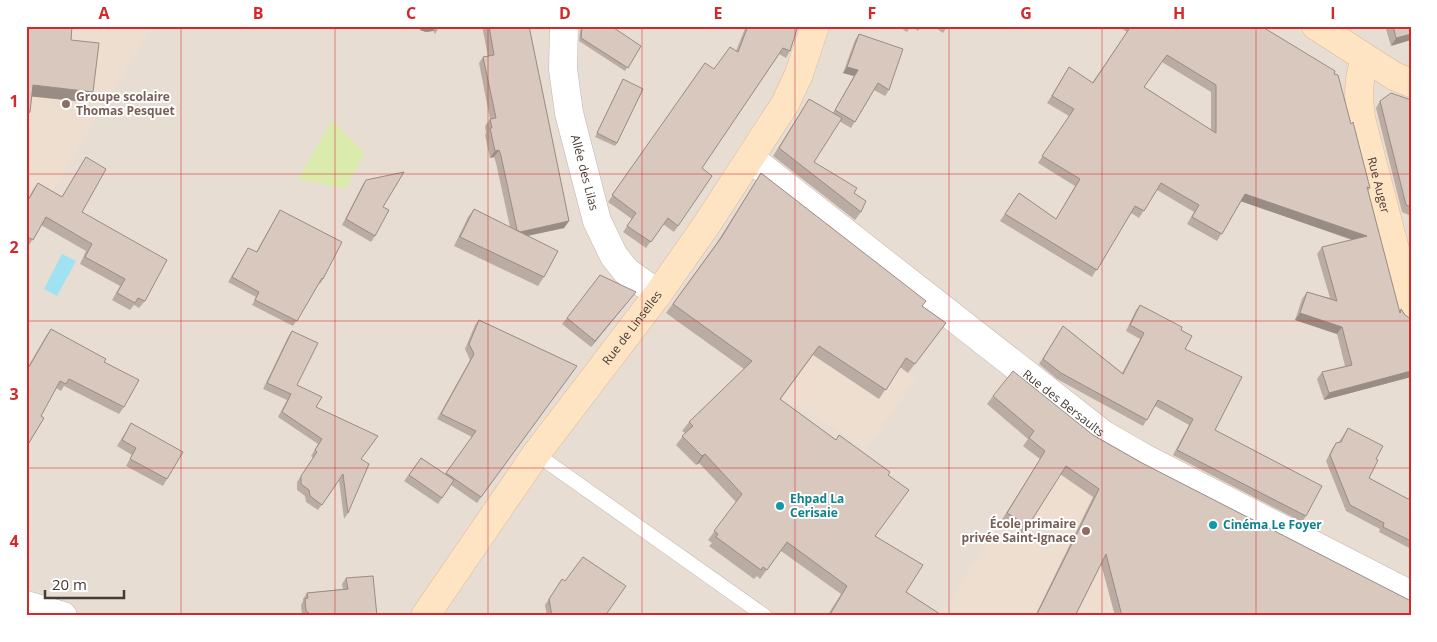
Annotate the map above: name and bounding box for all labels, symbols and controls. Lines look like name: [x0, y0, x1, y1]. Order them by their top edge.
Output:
text: A: [98, 2, 110, 24]
text: B: [253, 2, 263, 24]
text: C: [406, 2, 416, 24]
text: D: [559, 2, 571, 24]
text: E: [714, 2, 723, 24]
text: F: [868, 2, 876, 24]
text: G: [1020, 2, 1032, 24]
text: H: [1173, 2, 1185, 24]
text: I: [1330, 2, 1336, 24]
place label: Groupe scolaire Thomas Pesquet: [76, 88, 175, 119]
text: 1: [9, 90, 19, 112]
marker: Groupe scolaire Thomas Pesquet: [60, 98, 72, 110]
street label: Allée des Lilas: [567, 133, 603, 213]
street label: Rue Auger: [1363, 155, 1394, 215]
text: 2: [9, 236, 19, 258]
street label: Rue de Linselles: [598, 287, 666, 368]
street label: Rue des Bersaults: [1019, 365, 1109, 440]
text: 3: [9, 383, 19, 405]
place label: Ehpad La Cerisaie: [790, 490, 844, 521]
marker: Ehpad La Cerisaie: [774, 500, 786, 512]
place label: École primaire privée Saint-Ignace: [962, 515, 1076, 546]
place label: Cinéma Le Foyer: [1223, 516, 1322, 533]
marker: Cinéma Le Foyer: [1207, 519, 1219, 531]
marker: École primaire privée Saint-Ignace: [1080, 525, 1092, 537]
text: 4: [9, 530, 19, 552]
scale bar: [45, 567, 124, 599]
text: 20 m: [52, 574, 87, 594]

